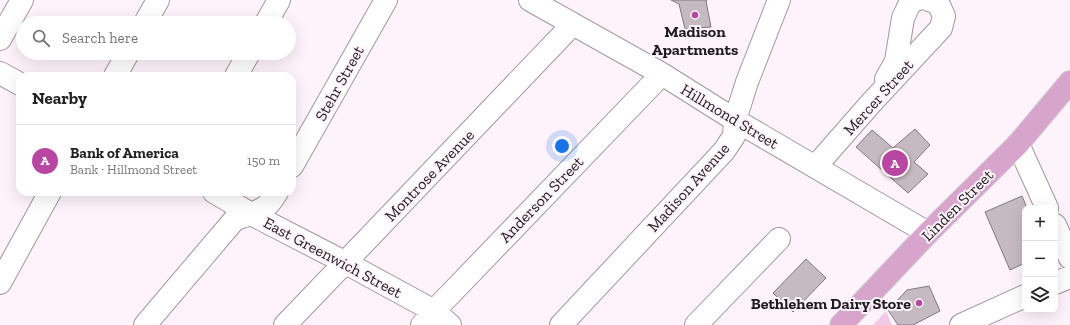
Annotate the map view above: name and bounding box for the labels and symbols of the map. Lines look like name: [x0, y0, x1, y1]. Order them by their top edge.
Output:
marker: Madison Apartments: [690, 10, 700, 20]
place label: Madison Apartments: [652, 22, 738, 59]
street label: Stehr Street: [311, 42, 368, 124]
street label: Mercer Street: [839, 56, 917, 139]
street label: Hillmond Street: [677, 80, 782, 153]
street label: Montrose Avenue: [381, 125, 478, 225]
your location: [552, 136, 572, 156]
street label: Madison Avenue: [643, 139, 733, 236]
pin: A: [882, 148, 908, 178]
street label: Anderson Street: [495, 152, 587, 246]
street label: Linden Street: [918, 165, 997, 245]
street label: East Greenwich Street: [260, 213, 405, 302]
place label: Bethlehem Dairy Store: [751, 294, 911, 313]
marker: Bethlehem Dairy Store: [914, 298, 924, 308]

